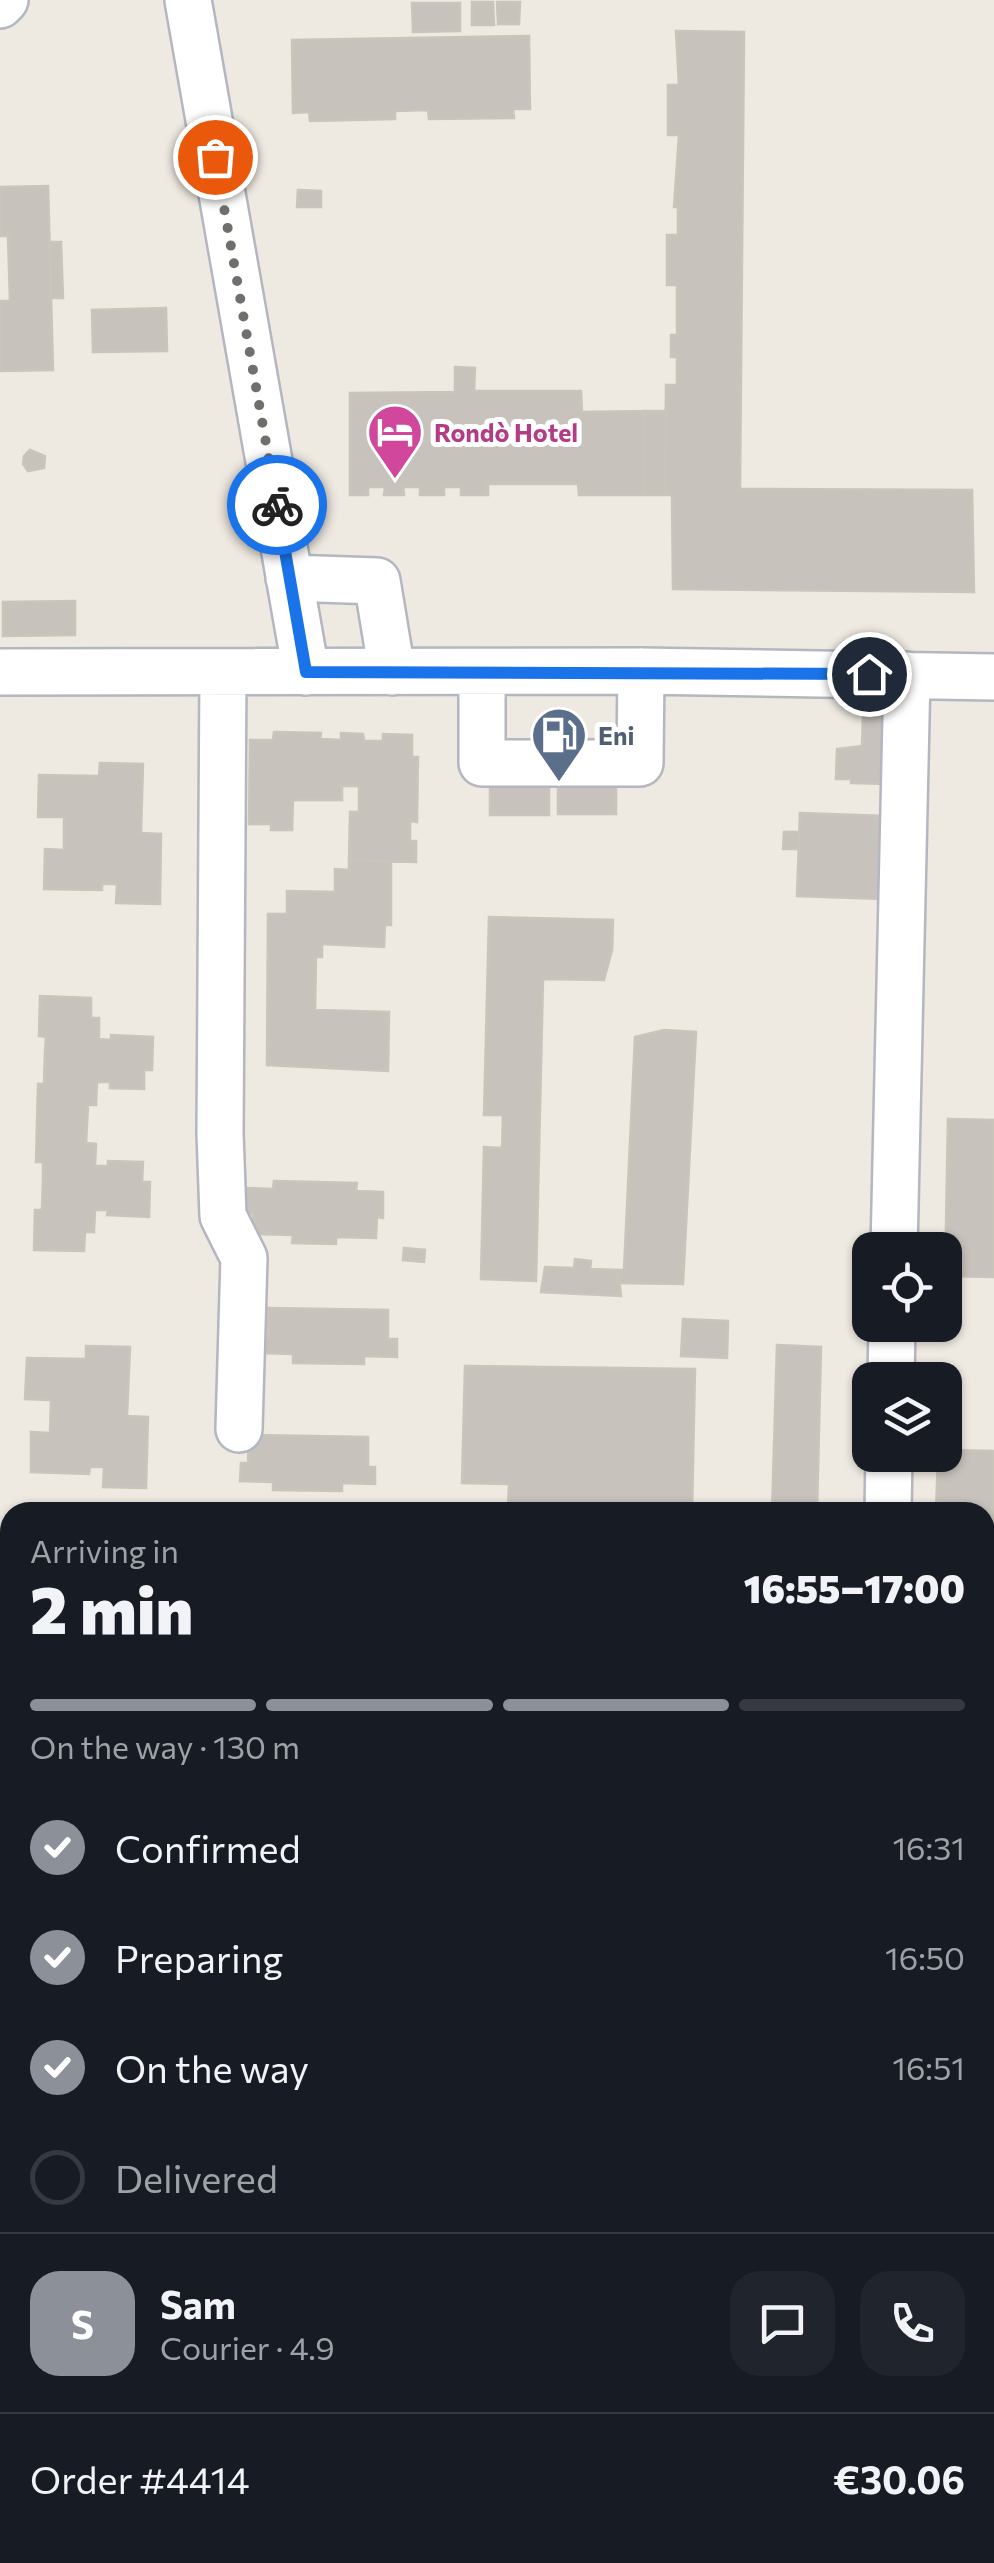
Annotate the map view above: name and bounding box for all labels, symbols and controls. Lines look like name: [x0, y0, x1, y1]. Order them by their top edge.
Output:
pin: [173, 115, 258, 200]
icon: bag: [188, 130, 243, 185]
hotel icon: Rondò Hotel: [365, 402, 425, 481]
place label: Rondò Hotel: [434, 417, 578, 447]
courier: [227, 455, 327, 555]
icon: bike: [250, 478, 305, 533]
pin: [827, 632, 912, 717]
icon: home: [842, 647, 897, 702]
fuel station icon: Eni: [529, 705, 589, 784]
place label: Eni: [598, 720, 634, 750]
map controls: [852, 1232, 962, 1472]
button: locate: [852, 1232, 962, 1342]
button: layers: [852, 1362, 962, 1472]
text: Arriving in: [30, 1530, 179, 1570]
text: 16:55–17:00: [744, 1564, 965, 1611]
text: 2 min: [30, 1568, 193, 1647]
text: On the way · 130 m: [30, 1726, 300, 1766]
icon: check: [30, 1820, 85, 1875]
text: Confirmed: [115, 1824, 301, 1871]
text: 16:31: [892, 1827, 965, 1867]
icon: check: [30, 1930, 85, 1985]
text: Preparing: [115, 1934, 283, 1981]
text: 16:50: [885, 1937, 965, 1977]
icon: check: [30, 2040, 85, 2095]
text: On the way: [115, 2044, 309, 2091]
text: 16:51: [892, 2047, 965, 2087]
text: Delivered: [115, 2154, 278, 2201]
button: chat: [730, 2271, 835, 2376]
button: phone: [860, 2271, 965, 2376]
text: Sam: [160, 2280, 236, 2327]
text: S: [71, 2300, 94, 2347]
text: Courier · 4.9: [160, 2327, 335, 2367]
text: Order #4414: [30, 2455, 249, 2502]
text: €30.06: [833, 2455, 965, 2502]

